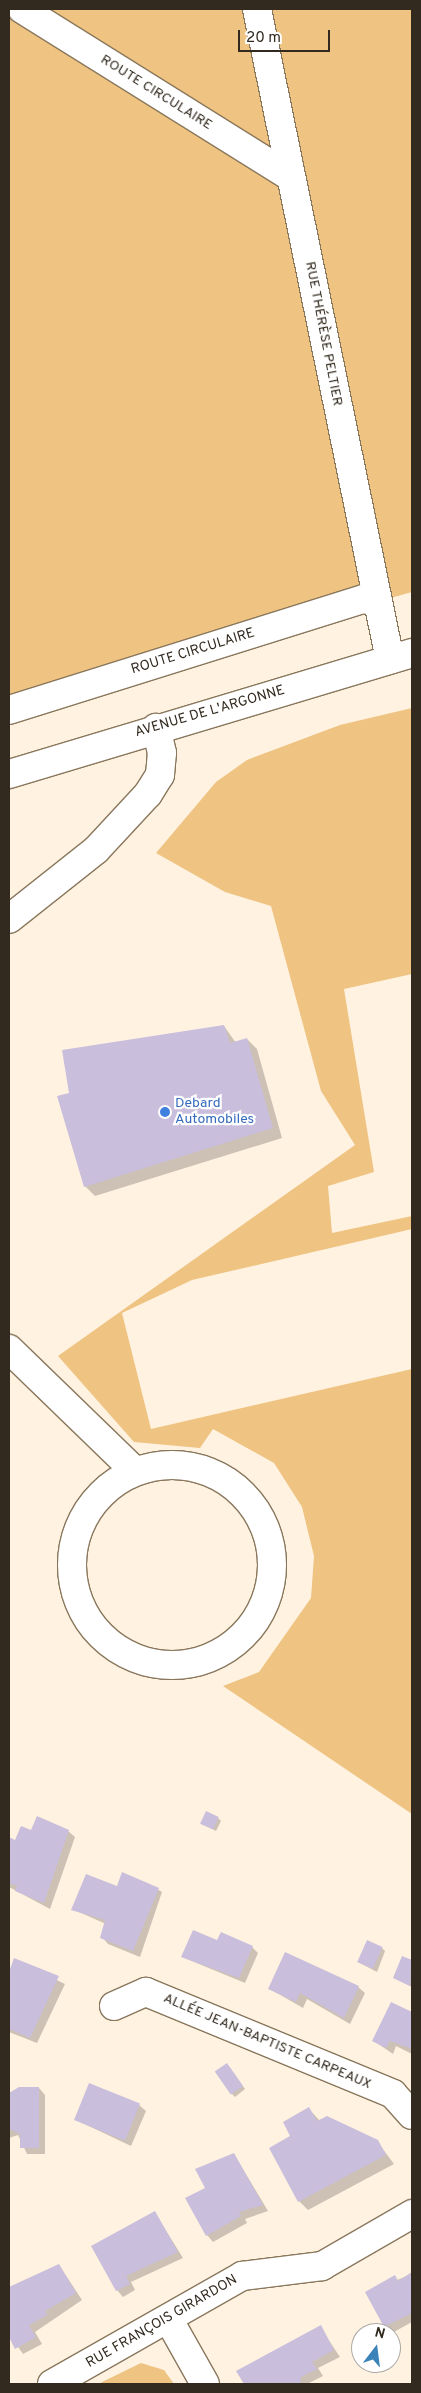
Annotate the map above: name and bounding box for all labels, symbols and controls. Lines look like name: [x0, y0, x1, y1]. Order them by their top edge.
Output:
scale bar: [241, 20, 334, 52]
text: 20 m: [246, 29, 281, 48]
street label: ROUTE CIRCULAIRE: [97, 52, 215, 134]
street label: RUE THÉRÈSE PELTIER: [301, 260, 345, 408]
street label: ROUTE CIRCULAIRE: [129, 625, 257, 679]
street label: AVENUE DE L'ARGONNE: [133, 683, 287, 741]
place label: Debard Automobiles: [175, 1096, 254, 1128]
marker: Debard Automobiles: [159, 1106, 171, 1118]
street label: ALLÉE JEAN-BAPTISTE CARPEAUX: [161, 1990, 373, 2094]
street label: RUE FRANÇOIS GIRARDON: [83, 2272, 241, 2372]
north arrow: [351, 2323, 401, 2373]
text: N: [373, 2324, 387, 2344]

